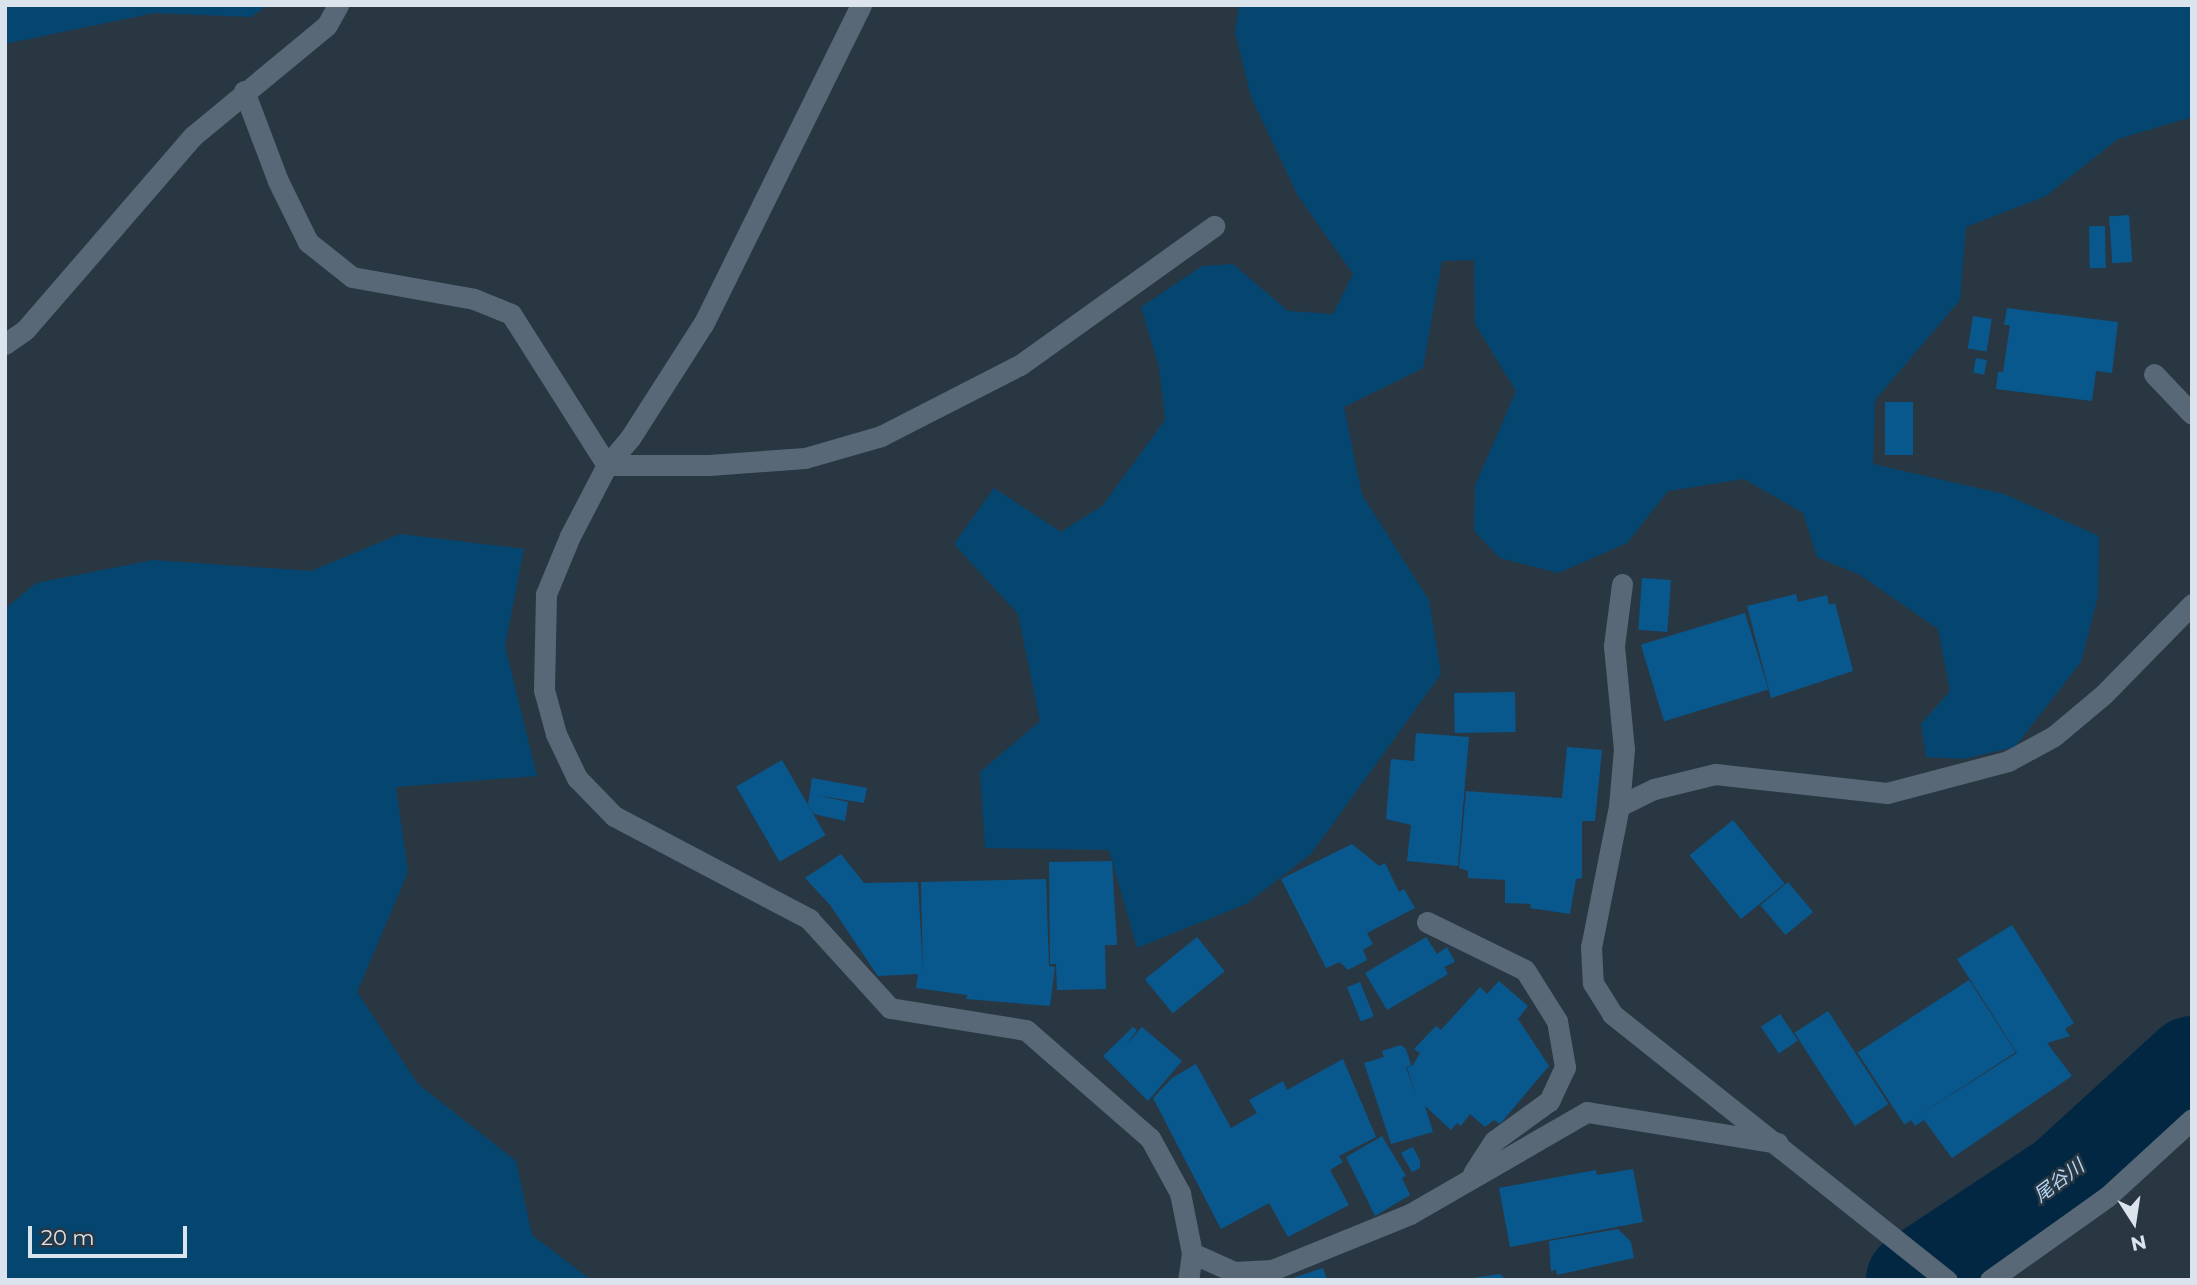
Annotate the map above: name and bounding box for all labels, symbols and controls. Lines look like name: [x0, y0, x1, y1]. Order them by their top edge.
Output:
water label: 尾谷川: [2029, 1155, 2089, 1207]
north arrow: [2099, 1187, 2169, 1257]
scale bar: [32, 1212, 191, 1256]
text: 20 m: [41, 1225, 95, 1250]
text: N: [2129, 1230, 2148, 1256]

